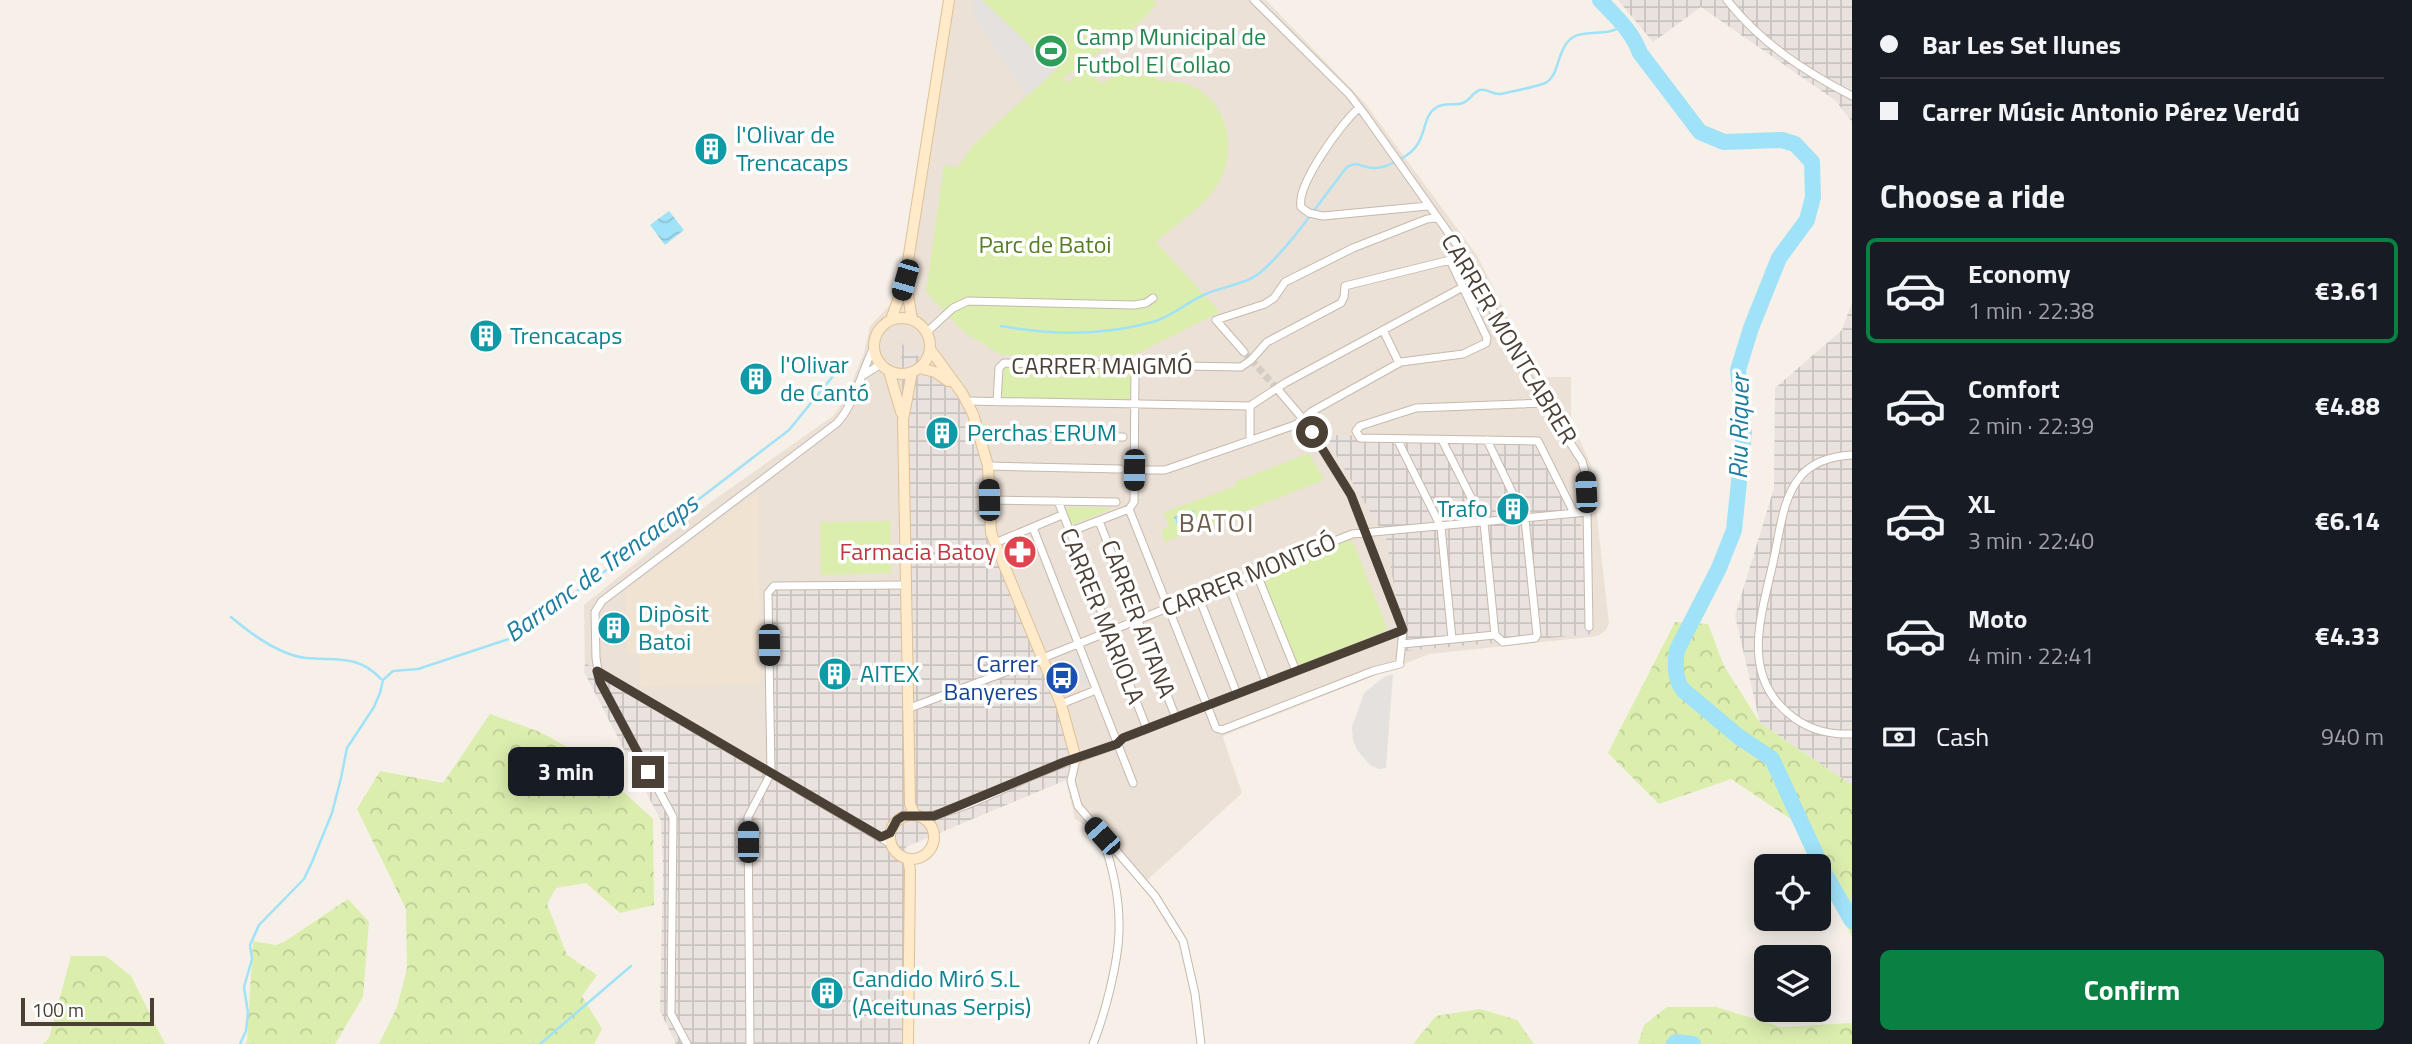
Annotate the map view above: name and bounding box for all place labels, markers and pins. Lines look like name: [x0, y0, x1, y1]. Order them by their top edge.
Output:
place label: Camp Municipal de Futbol El Collao: [1076, 18, 1266, 82]
sports icon: Camp Municipal de Futbol El Collao: [1032, 32, 1070, 70]
place label: l'Olivar de Trencacaps: [736, 116, 848, 180]
building icon: l'Olivar de Trencacaps: [692, 130, 730, 168]
building icon: Trencacaps: [467, 317, 505, 355]
place label: Trencacaps: [510, 317, 622, 353]
place label: l'Olivar de Cantó: [780, 346, 869, 410]
building icon: l'Olivar de Cantó: [737, 360, 775, 398]
building icon: Perchas ERUM: [923, 414, 961, 452]
place label: Perchas ERUM: [967, 414, 1117, 450]
place label: Trafo: [1437, 490, 1488, 526]
building icon: Trafo: [1494, 490, 1532, 528]
place label: Farmacia Batoy: [839, 533, 996, 569]
pharmacy icon: Farmacia Batoy: [1001, 533, 1039, 571]
place label: Dipòsit Batoi: [638, 595, 709, 659]
building icon: Dipòsit Batoi: [595, 609, 633, 647]
place label: Carrer Banyeres: [944, 645, 1038, 709]
building icon: AITEX: [816, 655, 854, 693]
place label: AITEX: [860, 655, 920, 691]
bus stop icon: Carrer Banyeres: [1043, 659, 1081, 697]
place label: Candido Miró S.L (Aceitunas Serpis): [852, 960, 1031, 1024]
building icon: Candido Miró S.L (Aceitunas Serpis): [808, 974, 846, 1012]

